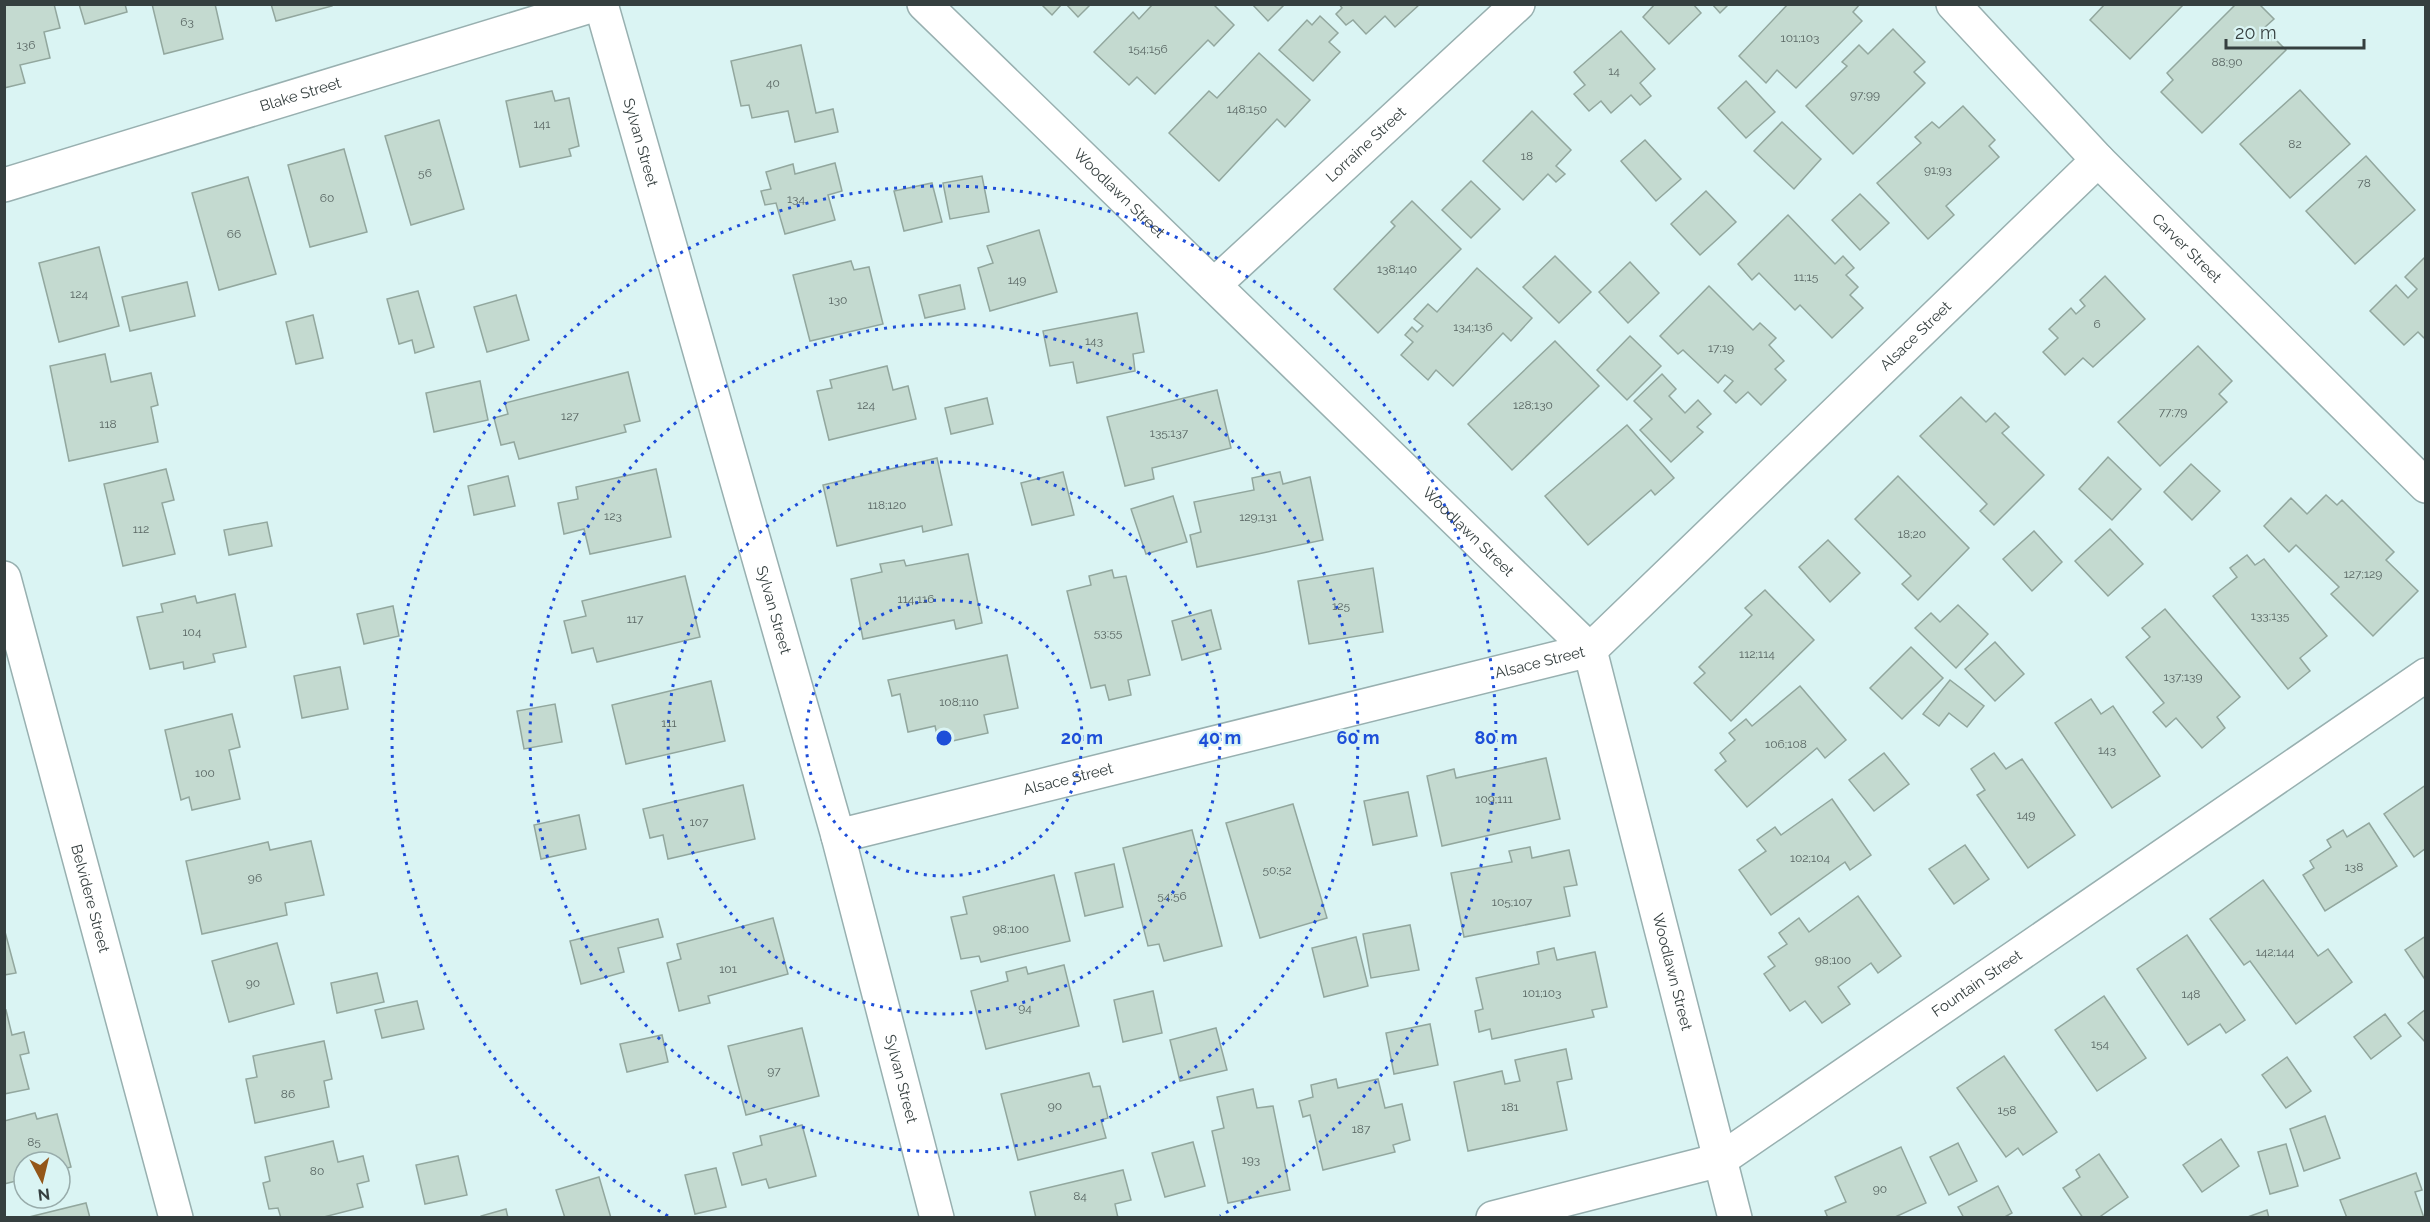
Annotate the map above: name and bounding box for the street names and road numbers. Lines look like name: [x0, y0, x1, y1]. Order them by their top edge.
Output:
street label: Blake Street: [258, 74, 343, 115]
street label: Sylvan Street: [619, 96, 662, 189]
street label: Lorraine Street: [1322, 103, 1410, 186]
street label: Woodlawn Street: [1070, 145, 1169, 242]
street label: Carver Street: [2148, 210, 2225, 286]
street label: Alsace Street: [1876, 298, 1955, 374]
street label: Woodlawn Street: [1419, 483, 1518, 580]
street label: Sylvan Street: [752, 564, 795, 656]
street label: Alsace Street: [1493, 643, 1587, 682]
street label: Alsace Street: [1021, 759, 1115, 799]
street label: Belvidere Street: [67, 843, 113, 955]
street label: Woodlawn Street: [1649, 911, 1696, 1032]
street label: Fountain Street: [1928, 946, 2026, 1021]
street label: Sylvan Street: [881, 1033, 921, 1125]

